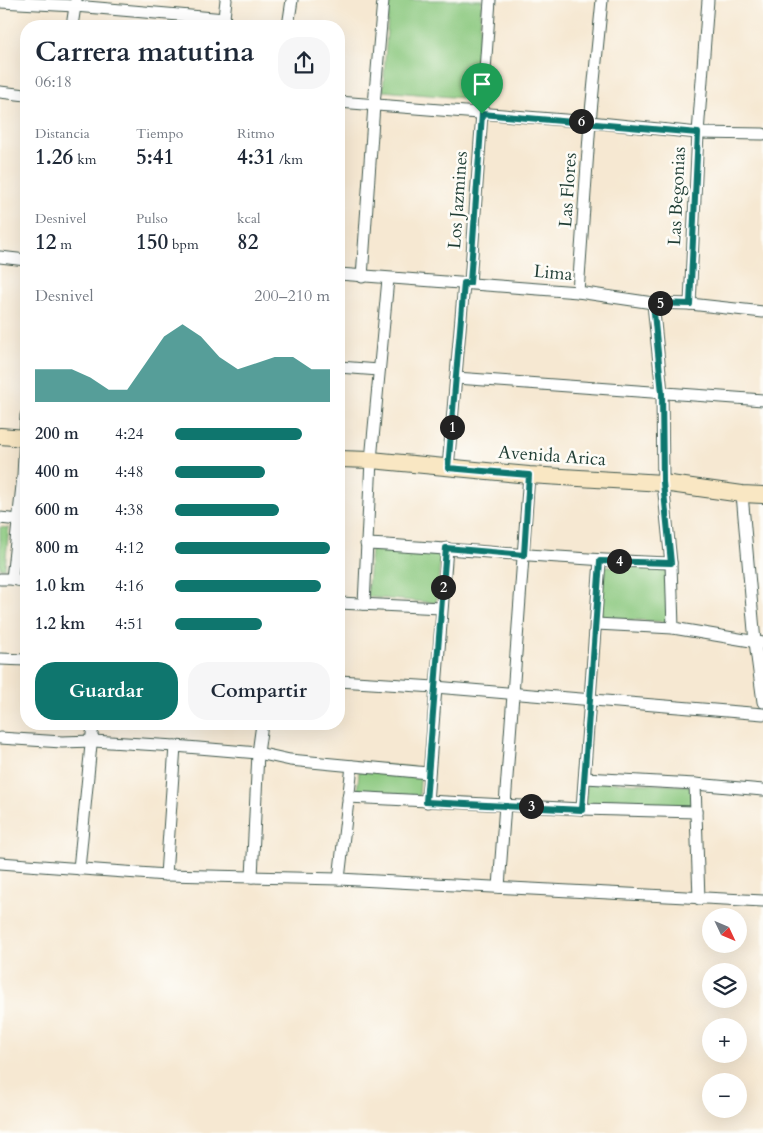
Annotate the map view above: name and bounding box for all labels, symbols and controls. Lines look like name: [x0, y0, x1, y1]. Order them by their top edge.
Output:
text: Carrera matutina: [35, 33, 254, 71]
button: share: [278, 37, 330, 89]
pin: [461, 63, 503, 114]
icon: arrive: [468, 70, 496, 98]
text: 06:18: [35, 71, 72, 93]
pin: 6: [568, 108, 594, 134]
text: 6: [578, 112, 585, 131]
text: Distancia: [35, 124, 90, 143]
text: Tiempo: [136, 124, 183, 143]
text: Ritmo: [237, 124, 274, 143]
text: 1.26: [35, 143, 73, 172]
text: 5:41: [136, 143, 174, 172]
text: 4:31: [237, 143, 275, 172]
street label: Las Begonias: [662, 146, 692, 246]
text: km: [73, 150, 96, 169]
text: /km: [275, 150, 303, 169]
street label: Los Jazmines: [442, 150, 474, 250]
street label: Las Flores: [553, 152, 583, 228]
text: Desnivel: [35, 209, 86, 228]
text: Pulso: [136, 209, 168, 228]
text: kcal: [237, 209, 261, 228]
text: 12: [35, 228, 57, 257]
text: 150: [136, 228, 168, 257]
text: 82: [237, 228, 259, 257]
text: m: [57, 235, 72, 254]
text: bpm: [168, 235, 199, 254]
street label: Lima: [533, 259, 574, 287]
text: Desnivel: [35, 285, 94, 307]
text: 200–210 m: [254, 285, 330, 307]
pin: 5: [648, 290, 672, 316]
text: 5: [657, 294, 664, 313]
pin: 1: [440, 414, 464, 440]
text: 1: [449, 418, 456, 437]
text: 200 m: [35, 423, 79, 445]
text: 4:24: [115, 423, 144, 445]
street label: Avenida Arica: [497, 440, 607, 472]
text: 400 m: [35, 461, 79, 483]
text: 4:48: [115, 461, 144, 483]
text: 600 m: [35, 499, 79, 521]
text: 4:38: [115, 499, 144, 521]
text: 800 m: [35, 537, 79, 559]
text: 4:12: [115, 537, 144, 559]
pin: 4: [606, 548, 632, 574]
text: 4: [616, 552, 623, 571]
pin: 2: [430, 574, 456, 600]
text: 1.0 km: [35, 575, 85, 597]
text: 4:16: [115, 575, 144, 597]
text: 2: [440, 578, 447, 597]
text: 1.2 km: [35, 613, 85, 635]
text: 4:51: [115, 613, 144, 635]
button: Guardar: [35, 662, 178, 720]
button: Compartir: [188, 662, 330, 720]
pin: 3: [518, 794, 544, 818]
text: 3: [528, 797, 535, 816]
north arrow: [702, 908, 748, 952]
map controls: [702, 908, 747, 1118]
button: layers: [702, 963, 747, 1008]
button: +: [702, 1018, 747, 1063]
button: −: [702, 1073, 747, 1118]

